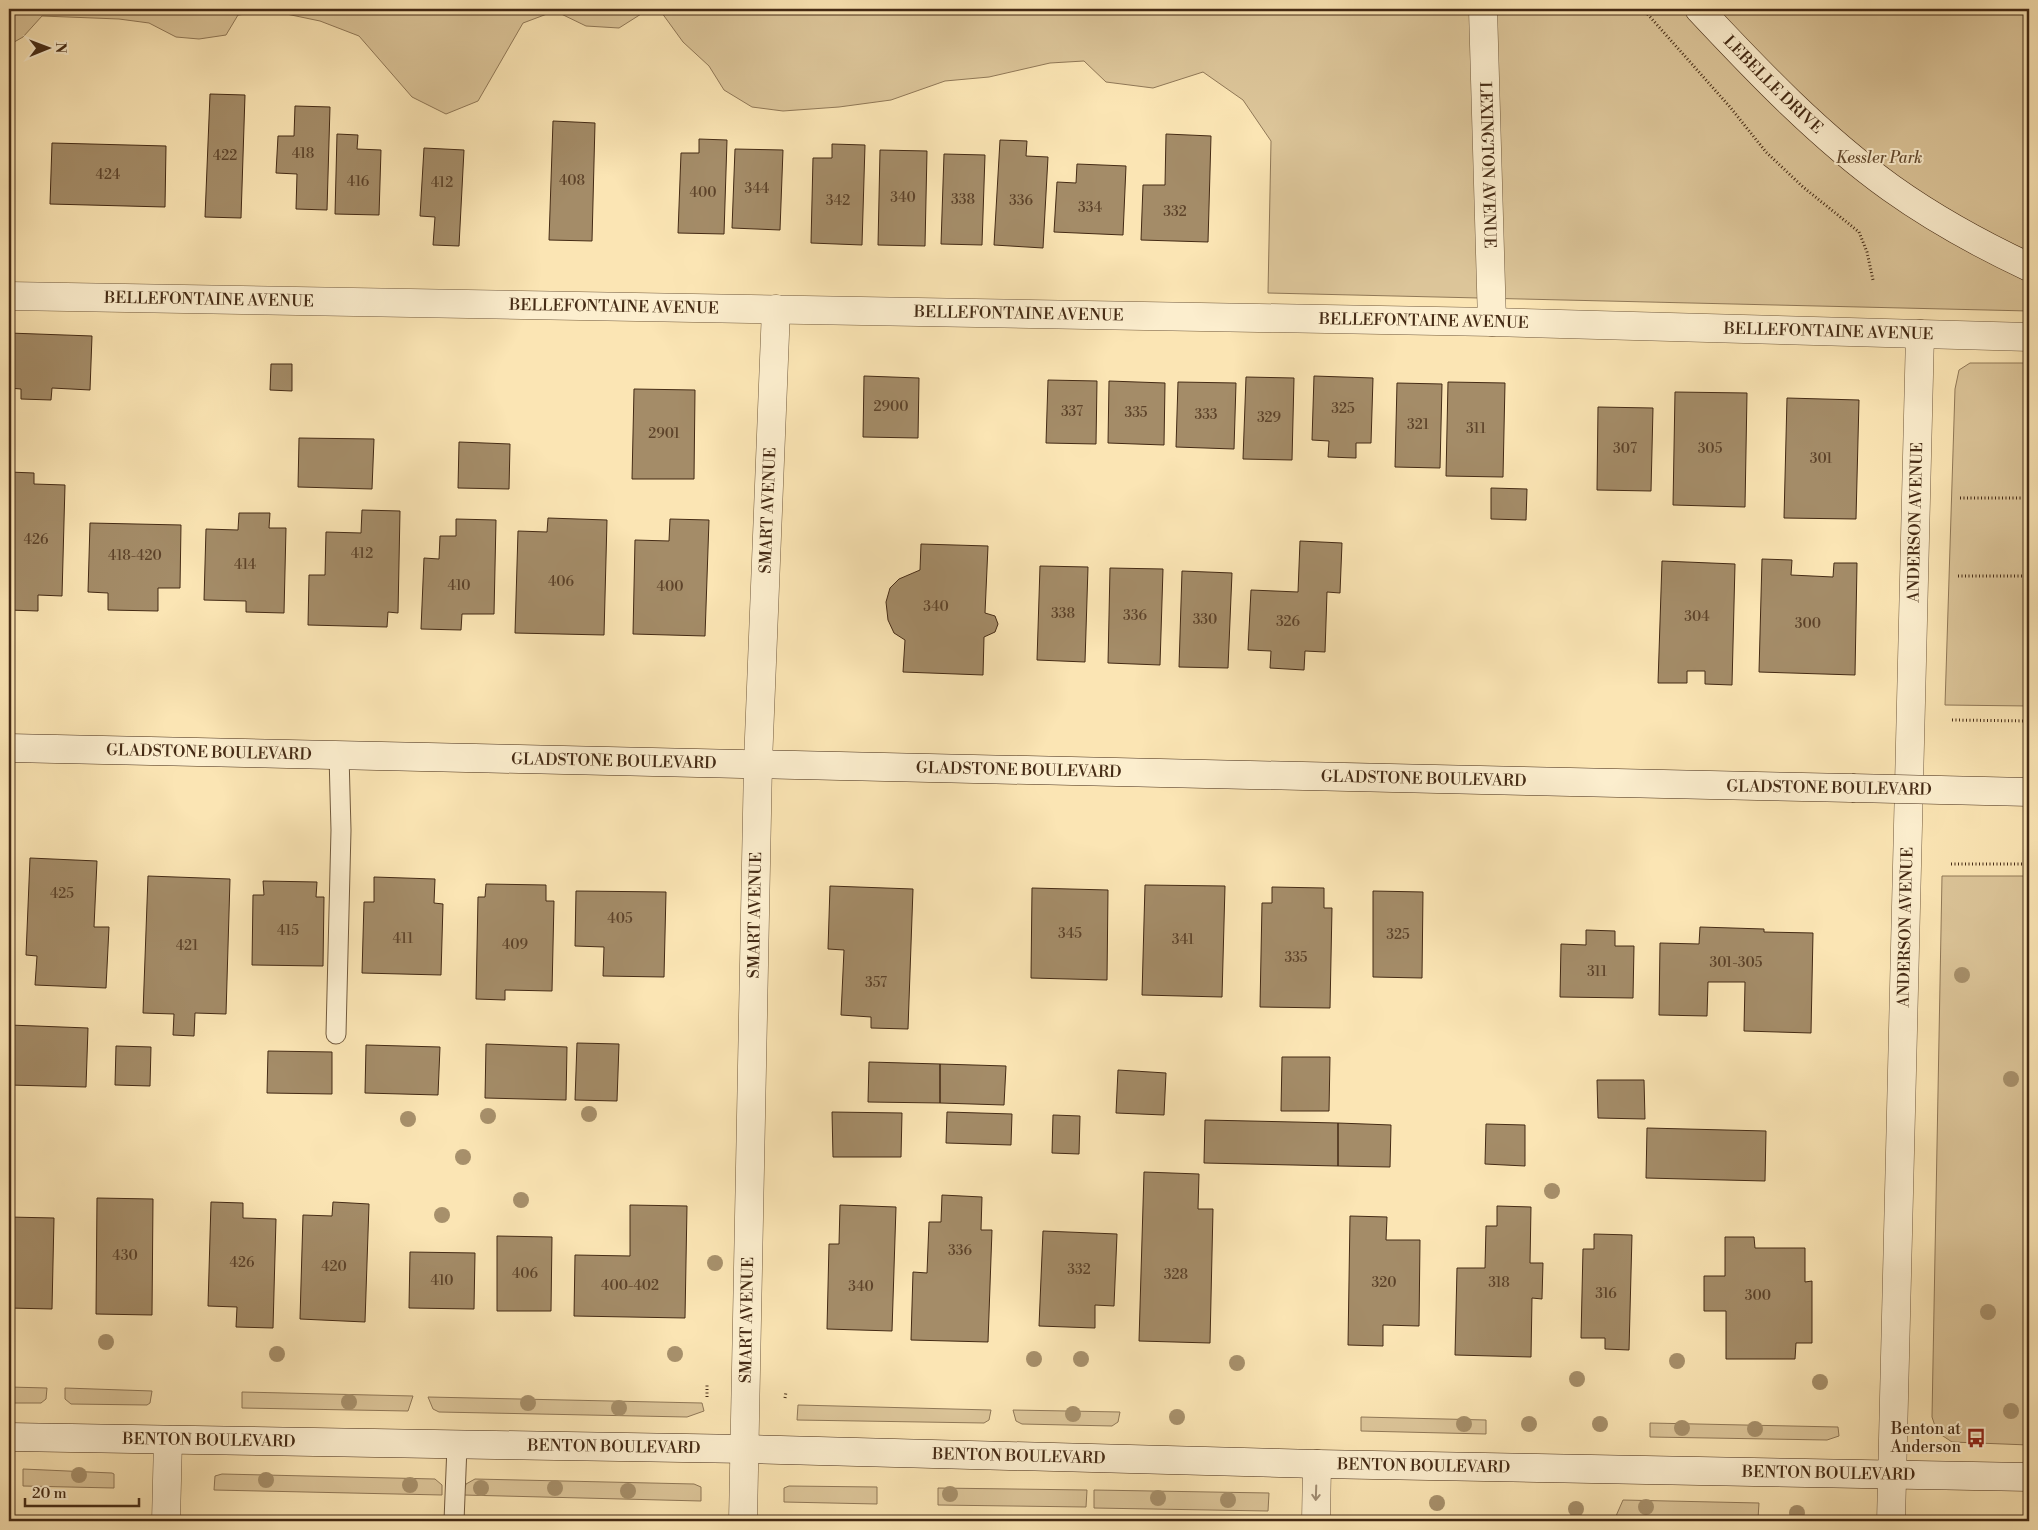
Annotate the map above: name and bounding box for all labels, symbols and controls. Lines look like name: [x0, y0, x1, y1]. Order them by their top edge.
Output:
north arrow: [22, 22, 72, 72]
street label: LEBELLE DRIVE: [1719, 31, 1827, 138]
text: N: [51, 42, 69, 53]
street label: LEXINGTON AVENUE: [1475, 81, 1500, 249]
house number: 418: [292, 145, 314, 163]
house number: 422: [213, 147, 237, 165]
park label: Kessler Park: [1836, 148, 1922, 168]
house number: 424: [96, 166, 120, 184]
house number: 408: [559, 172, 585, 190]
house number: 416: [347, 173, 370, 191]
house number: 412: [431, 174, 453, 192]
house number: 344: [745, 180, 769, 198]
house number: 400: [690, 184, 716, 202]
house number: 340: [890, 189, 916, 207]
house number: 338: [951, 191, 975, 209]
house number: 342: [826, 192, 850, 210]
house number: 336: [1009, 192, 1033, 210]
house number: 334: [1078, 199, 1102, 217]
house number: 332: [1163, 203, 1187, 221]
street label: BELLEFONTAINE AVENUE: [103, 288, 314, 311]
street label: BELLEFONTAINE AVENUE: [508, 295, 719, 318]
street label: BELLEFONTAINE AVENUE: [913, 302, 1124, 326]
street label: BELLEFONTAINE AVENUE: [1318, 309, 1529, 333]
street label: BELLEFONTAINE AVENUE: [1722, 318, 1934, 344]
house number: 2900: [873, 398, 909, 416]
house number: 325: [1331, 400, 1355, 418]
house number: 337: [1061, 403, 1083, 421]
house number: 335: [1124, 404, 1148, 422]
house number: 333: [1194, 406, 1218, 424]
house number: 329: [1257, 409, 1281, 427]
house number: 321: [1407, 416, 1429, 434]
house number: 311: [1466, 420, 1486, 438]
house number: 2901: [648, 425, 680, 443]
house number: 307: [1613, 440, 1637, 458]
house number: 305: [1698, 440, 1723, 458]
street label: ANDERSON AVENUE: [1903, 442, 1927, 604]
street label: SMART AVENUE: [756, 447, 781, 574]
house number: 301: [1810, 450, 1832, 468]
house number: 426: [24, 531, 49, 549]
house number: 412: [351, 545, 373, 563]
house number: 418-420: [108, 547, 162, 565]
house number: 414: [234, 556, 256, 574]
house number: 406: [548, 573, 575, 591]
house number: 410: [447, 577, 471, 595]
house number: 400: [657, 578, 683, 596]
house number: 340: [923, 598, 949, 616]
house number: 338: [1051, 605, 1075, 623]
house number: 336: [1123, 607, 1147, 625]
house number: 304: [1684, 608, 1710, 626]
house number: 330: [1193, 611, 1217, 629]
house number: 326: [1276, 613, 1301, 631]
house number: 300: [1795, 615, 1821, 633]
street label: GLADSTONE BOULEVARD: [106, 740, 312, 765]
street label: GLADSTONE BOULEVARD: [511, 749, 717, 773]
street label: GLADSTONE BOULEVARD: [916, 758, 1122, 782]
street label: GLADSTONE BOULEVARD: [1321, 766, 1527, 791]
street label: GLADSTONE BOULEVARD: [1726, 776, 1932, 800]
street label: ANDERSON AVENUE: [1894, 847, 1917, 1009]
street label: SMART AVENUE: [744, 852, 766, 979]
house number: 425: [50, 885, 74, 903]
house number: 405: [607, 910, 633, 928]
house number: 415: [277, 922, 299, 940]
house number: 345: [1058, 925, 1082, 943]
house number: 325: [1386, 926, 1410, 944]
house number: 411: [393, 930, 413, 948]
house number: 341: [1172, 931, 1194, 949]
house number: 409: [502, 936, 528, 954]
house number: 421: [176, 937, 198, 955]
house number: 335: [1284, 949, 1308, 967]
house number: 301-305: [1710, 954, 1763, 972]
house number: 311: [1587, 963, 1607, 981]
house number: 357: [865, 974, 887, 992]
house number: 336: [948, 1242, 972, 1260]
house number: 430: [112, 1247, 138, 1265]
house number: 426: [230, 1254, 255, 1272]
street label: SMART AVENUE: [736, 1257, 758, 1383]
house number: 420: [321, 1258, 347, 1276]
house number: 332: [1067, 1261, 1091, 1279]
house number: 406: [512, 1265, 539, 1283]
house number: 328: [1164, 1266, 1188, 1284]
house number: 410: [430, 1272, 454, 1290]
house number: 320: [1372, 1274, 1397, 1292]
house number: 318: [1488, 1274, 1510, 1292]
house number: 400-402: [601, 1277, 659, 1295]
house number: 340: [848, 1278, 874, 1296]
house number: 316: [1595, 1285, 1617, 1303]
house number: 300: [1745, 1287, 1771, 1305]
place label: Benton at Anderson: [1890, 1419, 1961, 1457]
bus stop icon: Benton at Anderson: [1965, 1427, 1987, 1449]
street label: BENTON BOULEVARD: [121, 1429, 296, 1452]
street label: BENTON BOULEVARD: [526, 1435, 701, 1458]
street label: BENTON BOULEVARD: [931, 1444, 1106, 1468]
street label: BENTON BOULEVARD: [1336, 1454, 1511, 1478]
street label: BENTON BOULEVARD: [1741, 1462, 1915, 1485]
scale bar: [25, 1475, 139, 1507]
text: 20 m: [32, 1484, 67, 1503]
one-way arrow: [1312, 1484, 1321, 1500]

